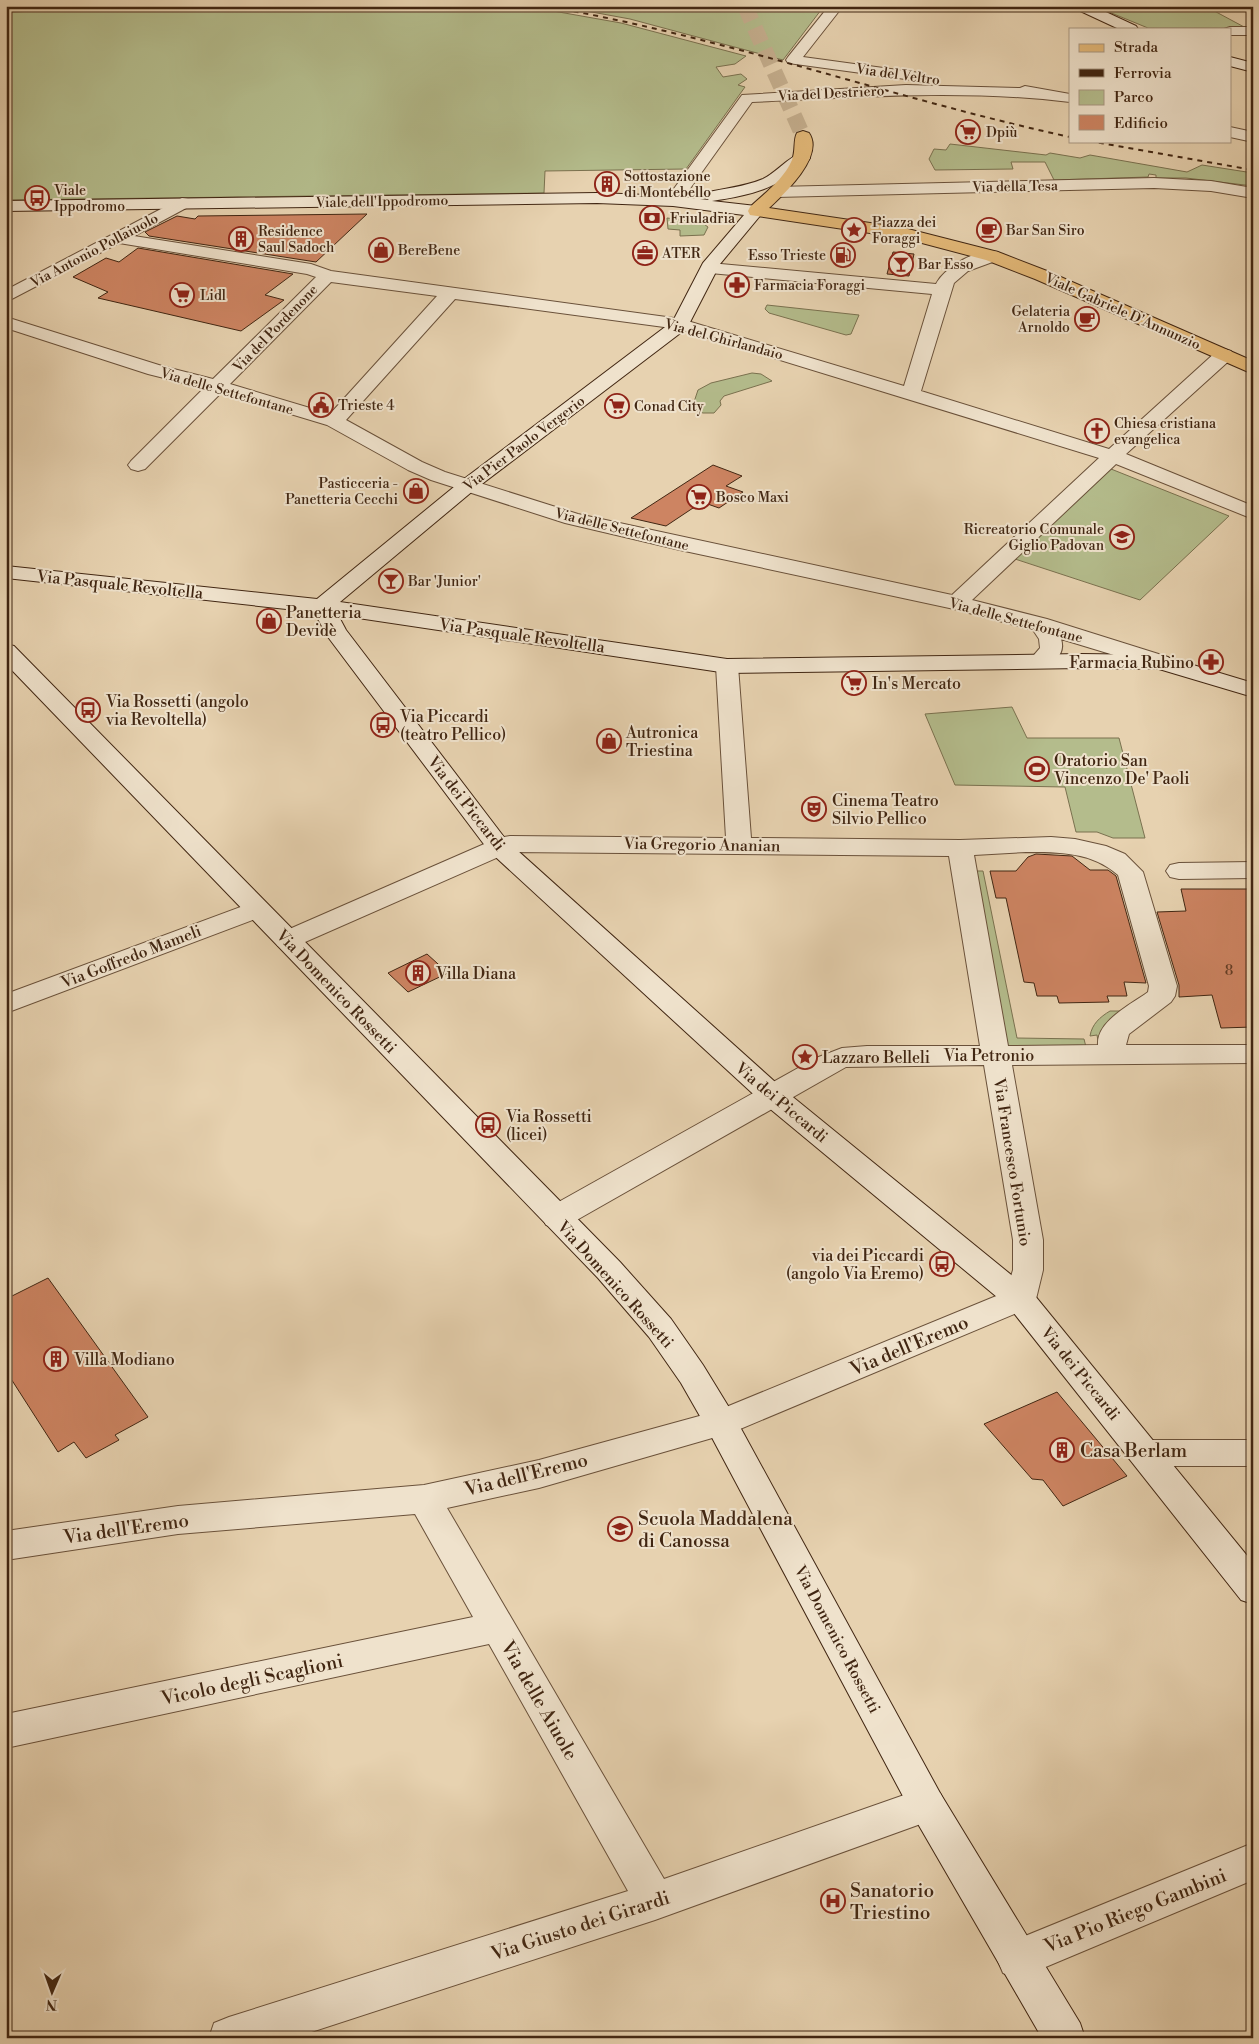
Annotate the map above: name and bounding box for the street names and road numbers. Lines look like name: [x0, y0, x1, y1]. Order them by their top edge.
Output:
street label: Via del Veltro: [854, 60, 941, 90]
street label: Via del Destriero: [776, 82, 885, 106]
street label: Via della Tesa: [971, 177, 1059, 197]
street label: Viale dell'Ippodromo: [315, 192, 449, 212]
street label: Via Antonio Pollaiuolo: [26, 209, 162, 293]
street label: Viale Gabriele D'Annunzio: [1041, 269, 1203, 354]
street label: Via del Pordenone: [229, 281, 322, 377]
street label: Via del Ghirlandaio: [661, 315, 785, 364]
street label: Via delle Settefontane: [157, 364, 295, 420]
street label: Via Pier Paolo Vergerio: [459, 392, 589, 496]
street label: Via delle Settefontane: [552, 504, 691, 555]
street label: Via Pasquale Revoltella: [35, 566, 205, 604]
street label: Via delle Settefontane: [946, 594, 1085, 647]
street label: Via Pasquale Revoltella: [437, 614, 607, 658]
street label: Via dei Piccardi: [422, 752, 509, 855]
street label: Via Gregorio Ananian: [622, 834, 781, 856]
street label: Via Goffredo Mameli: [57, 921, 204, 993]
street label: Via Domenico Rossetti: [271, 925, 401, 1058]
street label: Via Petronio: [943, 1046, 1034, 1066]
street label: Via dei Piccardi: [730, 1058, 832, 1147]
street label: Via Francesco Fortunio: [989, 1076, 1035, 1248]
street label: Via Domenico Rossetti: [552, 1216, 678, 1352]
street label: Via dell'Eremo: [846, 1310, 972, 1382]
street label: Via dei Piccardi: [1036, 1322, 1124, 1424]
street label: Via dell'Eremo: [461, 1448, 590, 1502]
street label: Via dell'Eremo: [61, 1508, 190, 1550]
street label: Via Domenico Rossetti: [789, 1561, 885, 1717]
street label: Via delle Aiuole: [495, 1636, 583, 1764]
street label: Vicolo degli Scaglioni: [158, 1649, 345, 1711]
street label: Via Pio Riego Gambini: [1040, 1863, 1230, 1959]
street label: Via Giusto dei Girardi: [487, 1886, 673, 1967]

